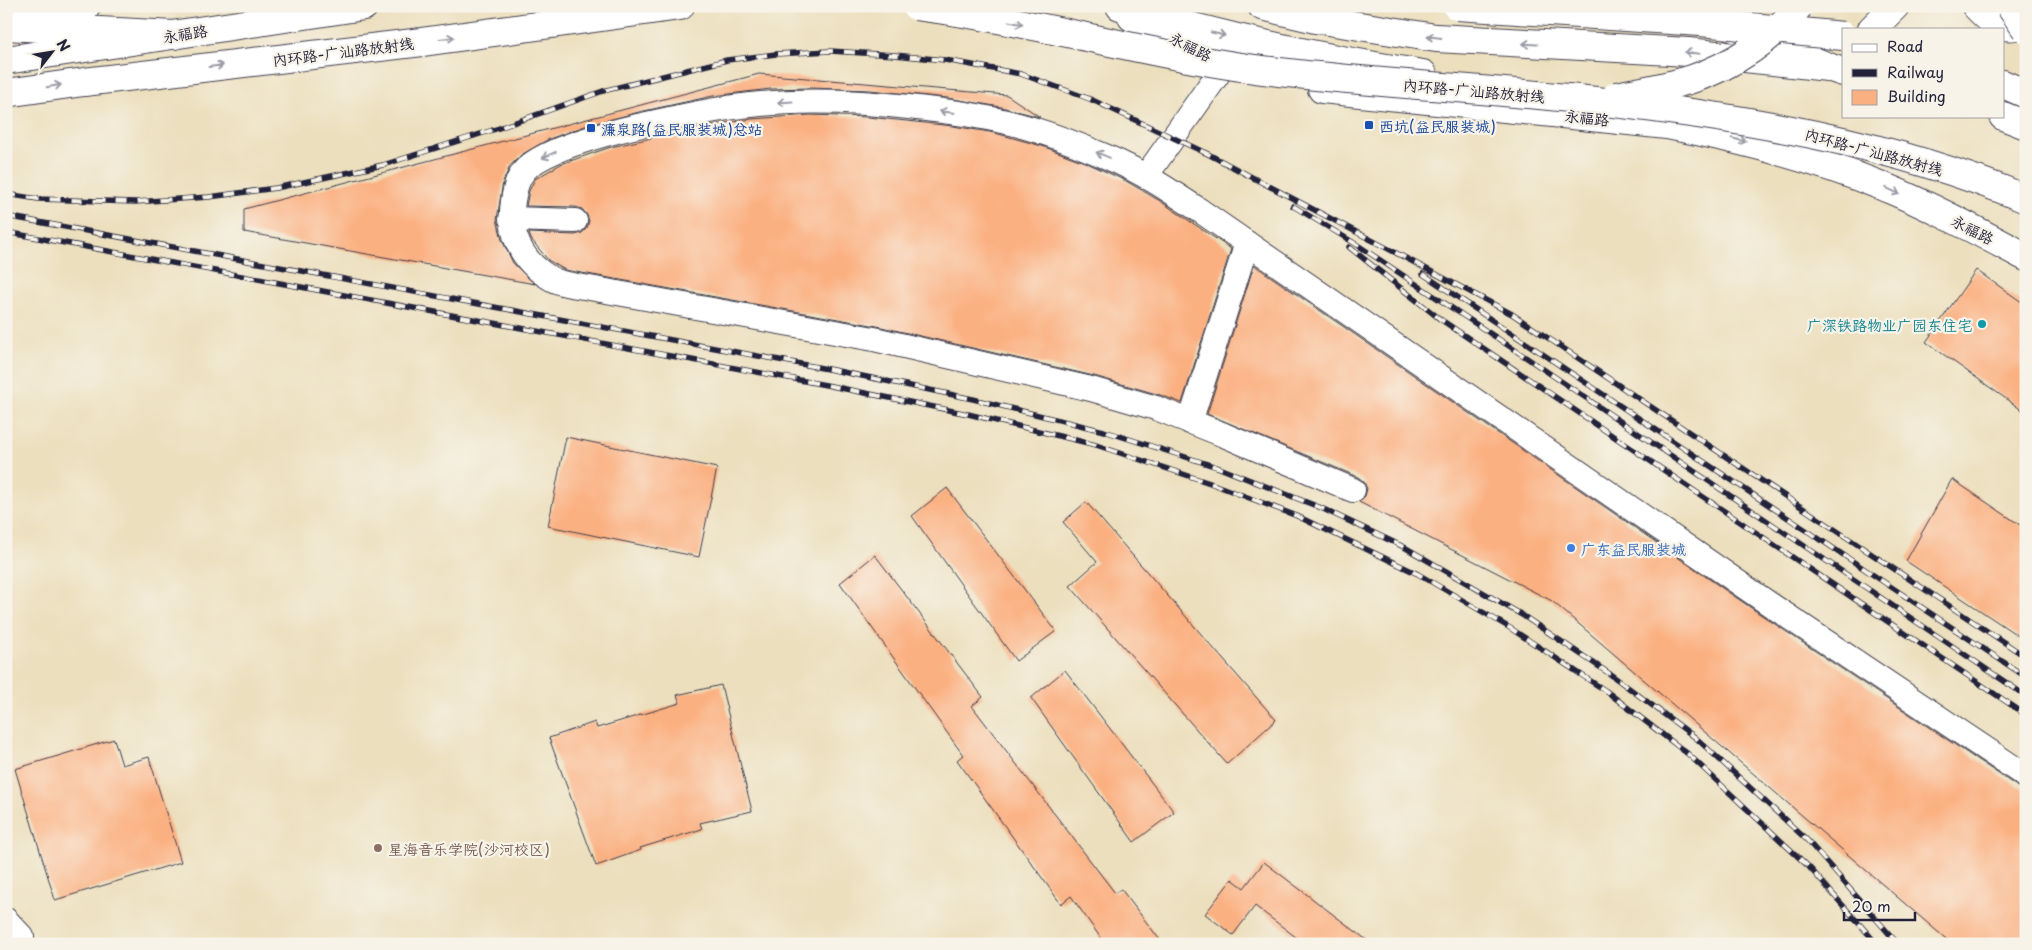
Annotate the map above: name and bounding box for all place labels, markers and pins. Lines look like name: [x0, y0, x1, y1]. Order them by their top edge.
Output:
place label: 西坑(益民服装城): [1379, 114, 1496, 137]
place label: 濂泉路(益民服装城)总站: [601, 117, 763, 140]
marker: 西坑(益民服装城): [1363, 119, 1375, 131]
marker: 濂泉路(益民服装城)总站: [585, 122, 597, 134]
place label: 广深铁路物业广园东住宅: [1807, 313, 1972, 336]
marker: 广深铁路物业广园东住宅: [1976, 318, 1988, 330]
place label: 广东益民服装城: [1581, 537, 1686, 560]
marker: 广东益民服装城: [1565, 542, 1577, 554]
place label: 星海音乐学院(沙河校区): [388, 837, 550, 860]
marker: 星海音乐学院(沙河校区): [372, 842, 384, 854]

